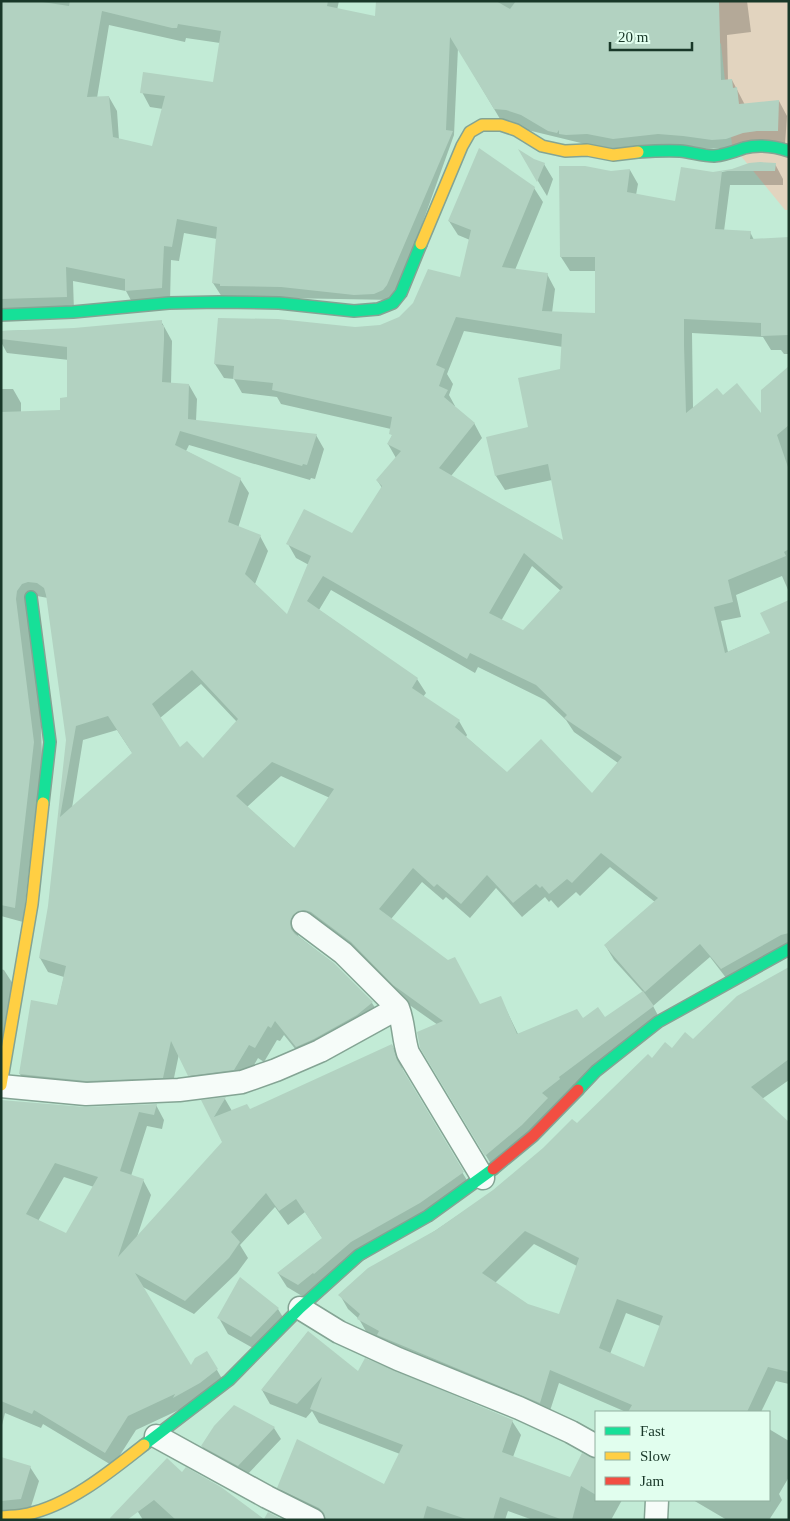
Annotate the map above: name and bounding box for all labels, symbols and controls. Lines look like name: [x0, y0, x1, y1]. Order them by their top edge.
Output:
scale bar: [610, 20, 692, 52]
text: 20 m: [618, 29, 649, 45]
legend: [595, 1411, 770, 1501]
text: Fast: [640, 1423, 666, 1439]
text: Slow: [640, 1448, 671, 1464]
text: Jam: [640, 1473, 664, 1489]

